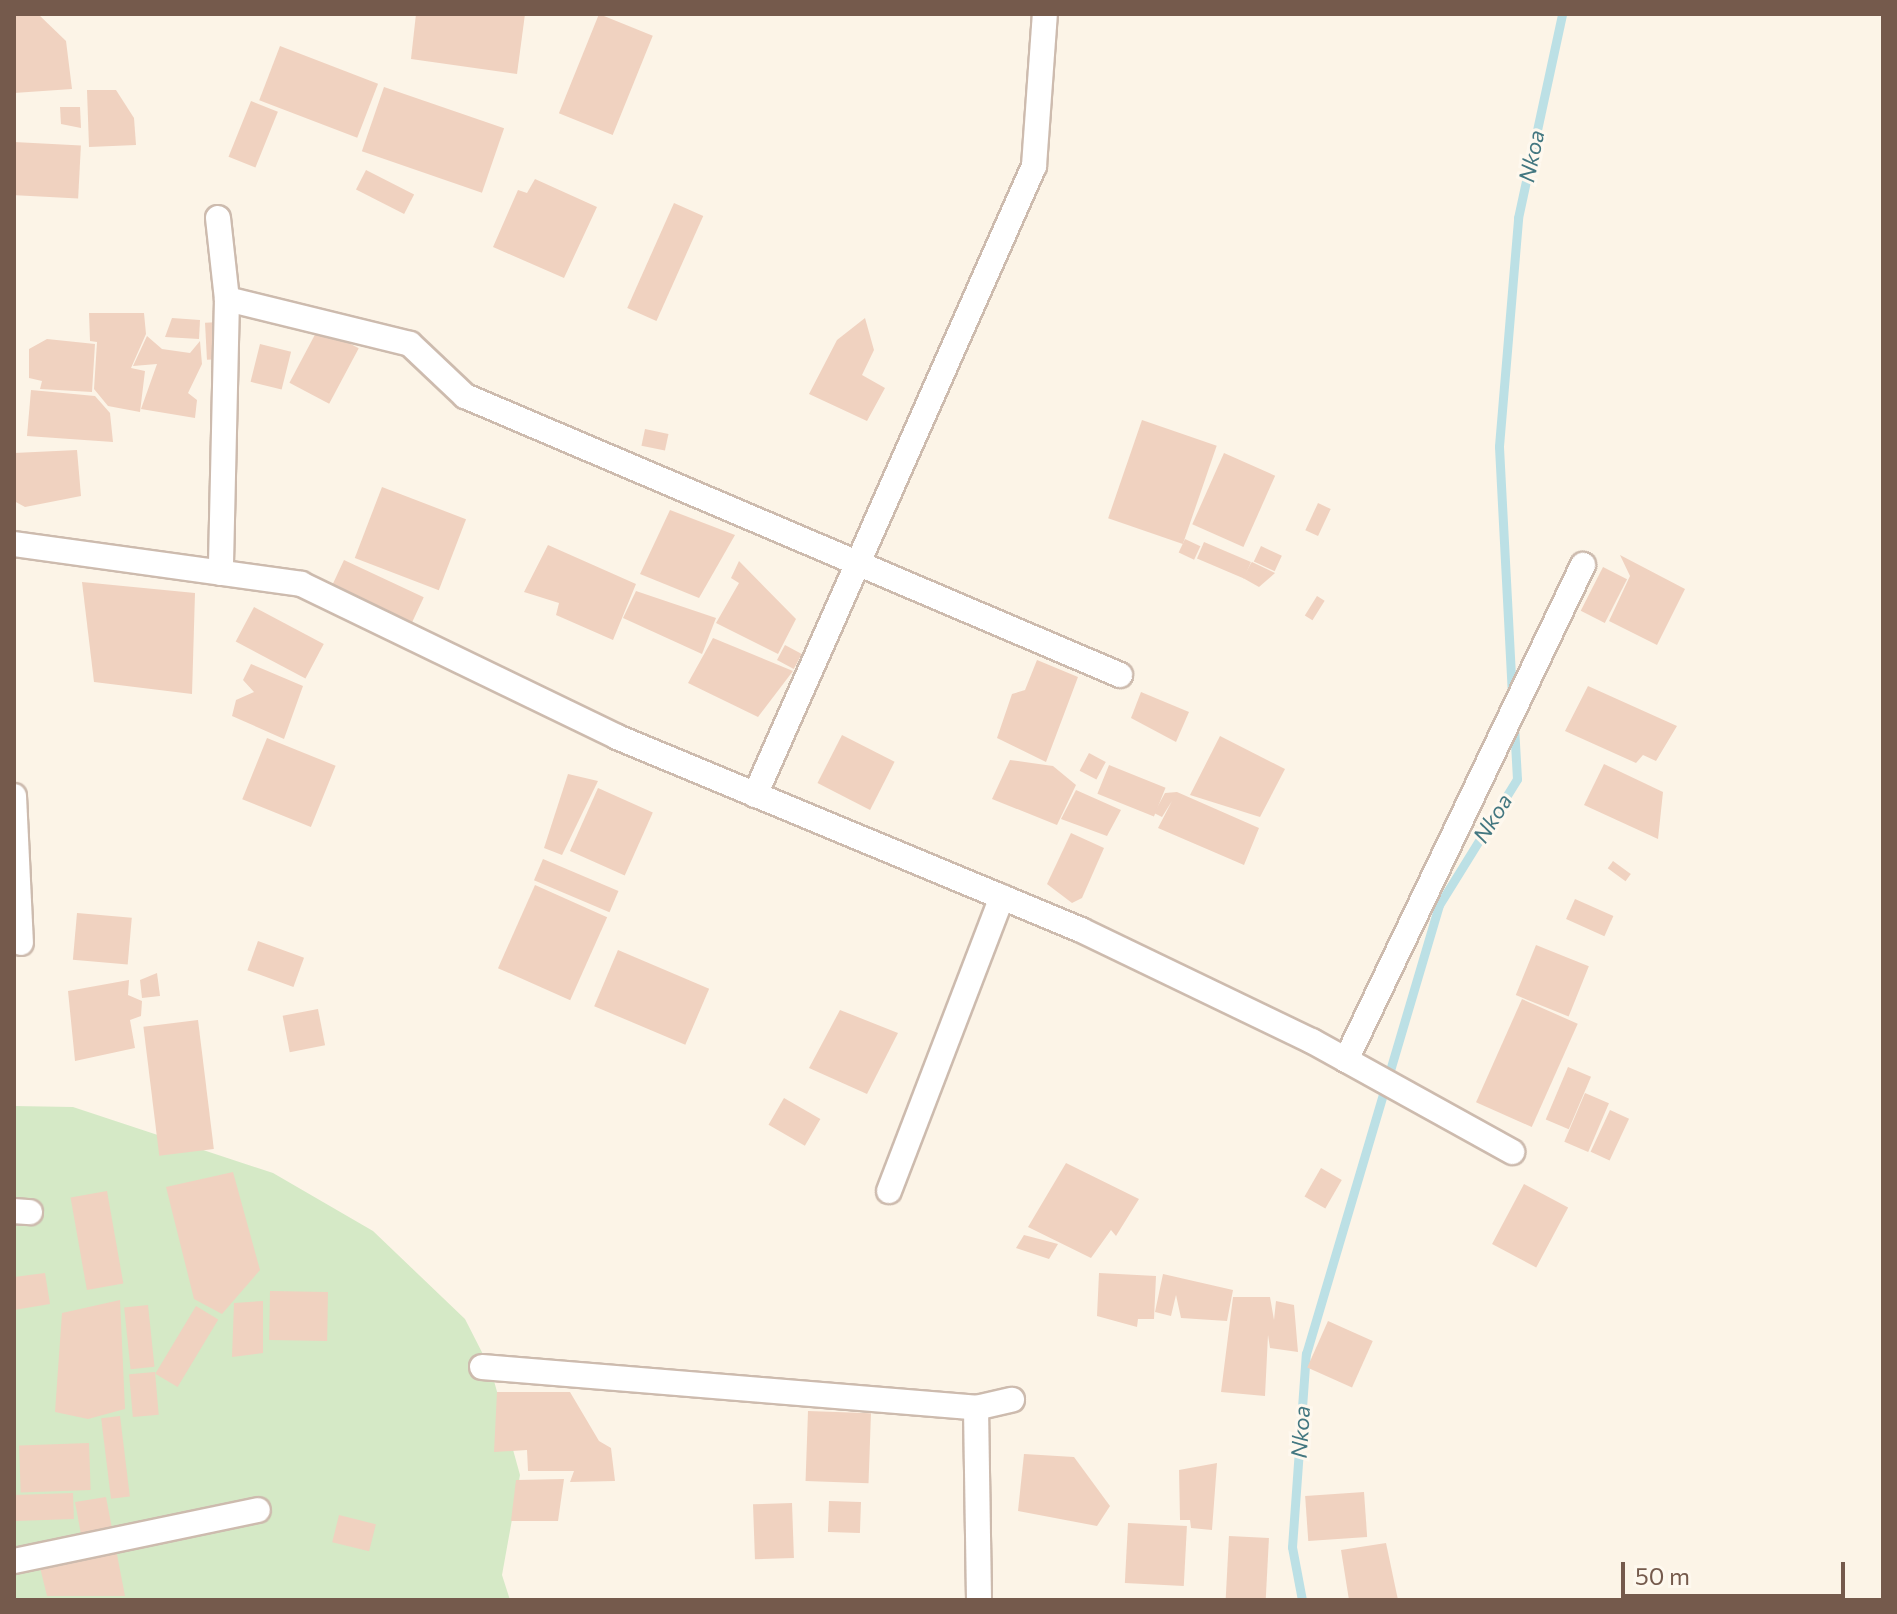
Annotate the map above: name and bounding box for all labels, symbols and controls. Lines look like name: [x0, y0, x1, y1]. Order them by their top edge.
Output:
water label: Nkoa: [1513, 127, 1549, 185]
water label: Nkoa: [1467, 789, 1517, 847]
water label: Nkoa: [1285, 1405, 1315, 1459]
scale bar: [1625, 1546, 1849, 1596]
text: 50 m: [1635, 1561, 1690, 1590]

